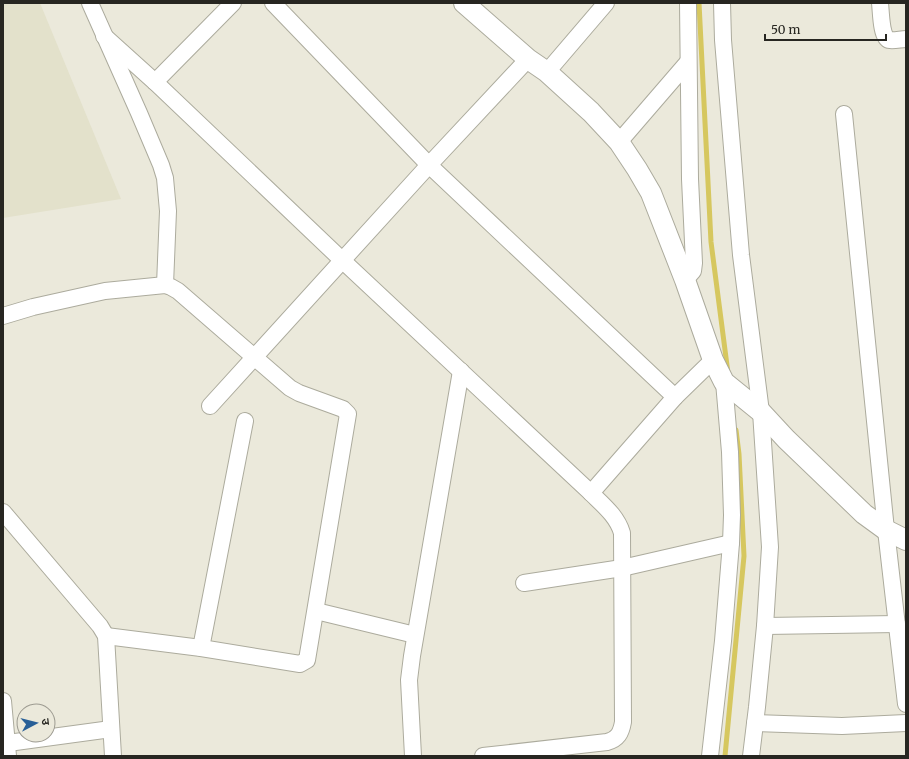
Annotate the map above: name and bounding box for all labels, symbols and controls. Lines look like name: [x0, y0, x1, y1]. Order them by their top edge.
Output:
scale bar: [765, 16, 886, 42]
text: 50 m: [771, 22, 800, 37]
north arrow: [16, 703, 56, 743]
text: उ: [39, 718, 53, 726]

